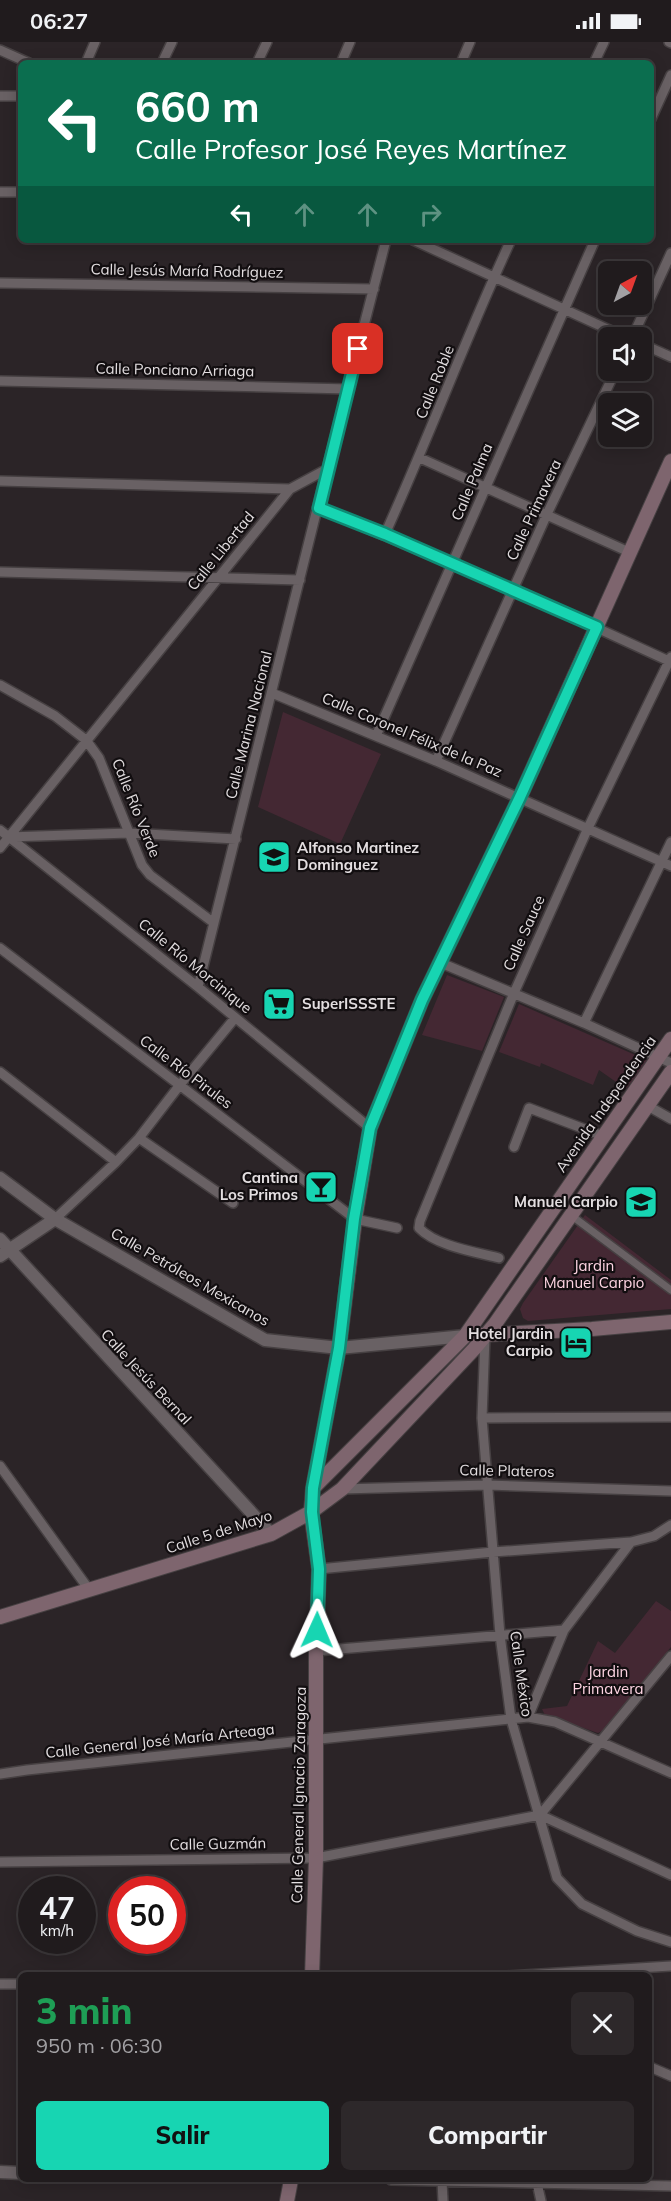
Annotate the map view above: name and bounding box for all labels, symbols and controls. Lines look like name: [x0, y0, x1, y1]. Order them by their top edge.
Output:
text: 06:27: [30, 7, 88, 35]
text: 660 m: [135, 80, 260, 133]
icon: left: [36, 84, 114, 162]
text: Calle Profesor José Reyes Martínez: [135, 132, 567, 166]
icon: left: [225, 198, 258, 231]
icon: ahead: [288, 198, 321, 231]
icon: ahead: [351, 198, 384, 231]
icon: right: [414, 198, 447, 231]
street label: Calle Jesús María Rodríguez: [90, 259, 284, 282]
north arrow: [598, 261, 652, 315]
map controls: [598, 261, 652, 447]
pin: [332, 323, 383, 374]
button: sound: [598, 327, 652, 381]
icon: arrive: [341, 332, 374, 365]
street label: Calle Roble: [411, 342, 458, 421]
street label: Calle Ponciano Arriaga: [95, 359, 255, 380]
button: layers: [598, 393, 652, 447]
street label: Calle Palma: [447, 440, 496, 523]
street label: Calle Primavera: [502, 456, 565, 563]
street label: Calle Libertad: [183, 507, 258, 594]
street label: Calle Marina Nacional: [221, 649, 276, 801]
street label: Calle Coronel Félix de la Paz: [319, 688, 505, 781]
street label: Calle Río Verde: [108, 756, 165, 860]
place label: Alfonso Martinez Dominguez: [297, 838, 419, 874]
school or university icon: Alfonso Martinez Dominguez: [256, 839, 292, 875]
street label: Calle Sauce: [498, 892, 549, 974]
street label: Calle Río Morcinique: [135, 914, 256, 1017]
supermarket icon: SuperISSSTE: [261, 986, 297, 1022]
place label: SuperISSSTE: [302, 994, 395, 1013]
street label: Calle Río Pirules: [136, 1031, 236, 1113]
street label: Avenida Independencia: [551, 1032, 660, 1176]
place label: Cantina Los Primos: [220, 1168, 298, 1204]
bar icon: Cantina Los Primos: [303, 1169, 339, 1205]
school or university icon: Manuel Carpio: [623, 1184, 659, 1220]
place label: Manuel Carpio: [514, 1192, 618, 1211]
street label: Calle Petróleos Mexicanos: [107, 1223, 273, 1330]
park label: Jardin Manuel Carpio: [544, 1256, 644, 1292]
place label: Hotel Jardin Carpio: [468, 1324, 553, 1360]
street label: Calle Jesús Bernal: [97, 1325, 196, 1428]
hotel icon: Hotel Jardin Carpio: [558, 1325, 594, 1361]
street label: Calle Plateros: [459, 1460, 555, 1481]
street label: Calle 5 de Mayo: [163, 1505, 274, 1558]
position arrow: [285, 1598, 349, 1662]
street label: Calle México: [506, 1630, 537, 1718]
park label: Jardin Primavera: [572, 1662, 644, 1698]
street label: Calle General Ignacio Zaragoza: [287, 1686, 310, 1904]
street label: Calle General José María Arteaga: [44, 1719, 275, 1762]
street label: Calle Guzmán: [170, 1833, 266, 1854]
speed limit sign: 50: [108, 1876, 186, 1954]
text: 47: [39, 1889, 75, 1927]
text: km/h: [40, 1921, 74, 1940]
text: 3 min: [36, 1988, 132, 2033]
button: close: [571, 1992, 634, 2055]
text: 950 m · 06:30: [36, 2033, 162, 2058]
button: Salir: [36, 2101, 329, 2170]
button: Compartir: [341, 2101, 634, 2170]

